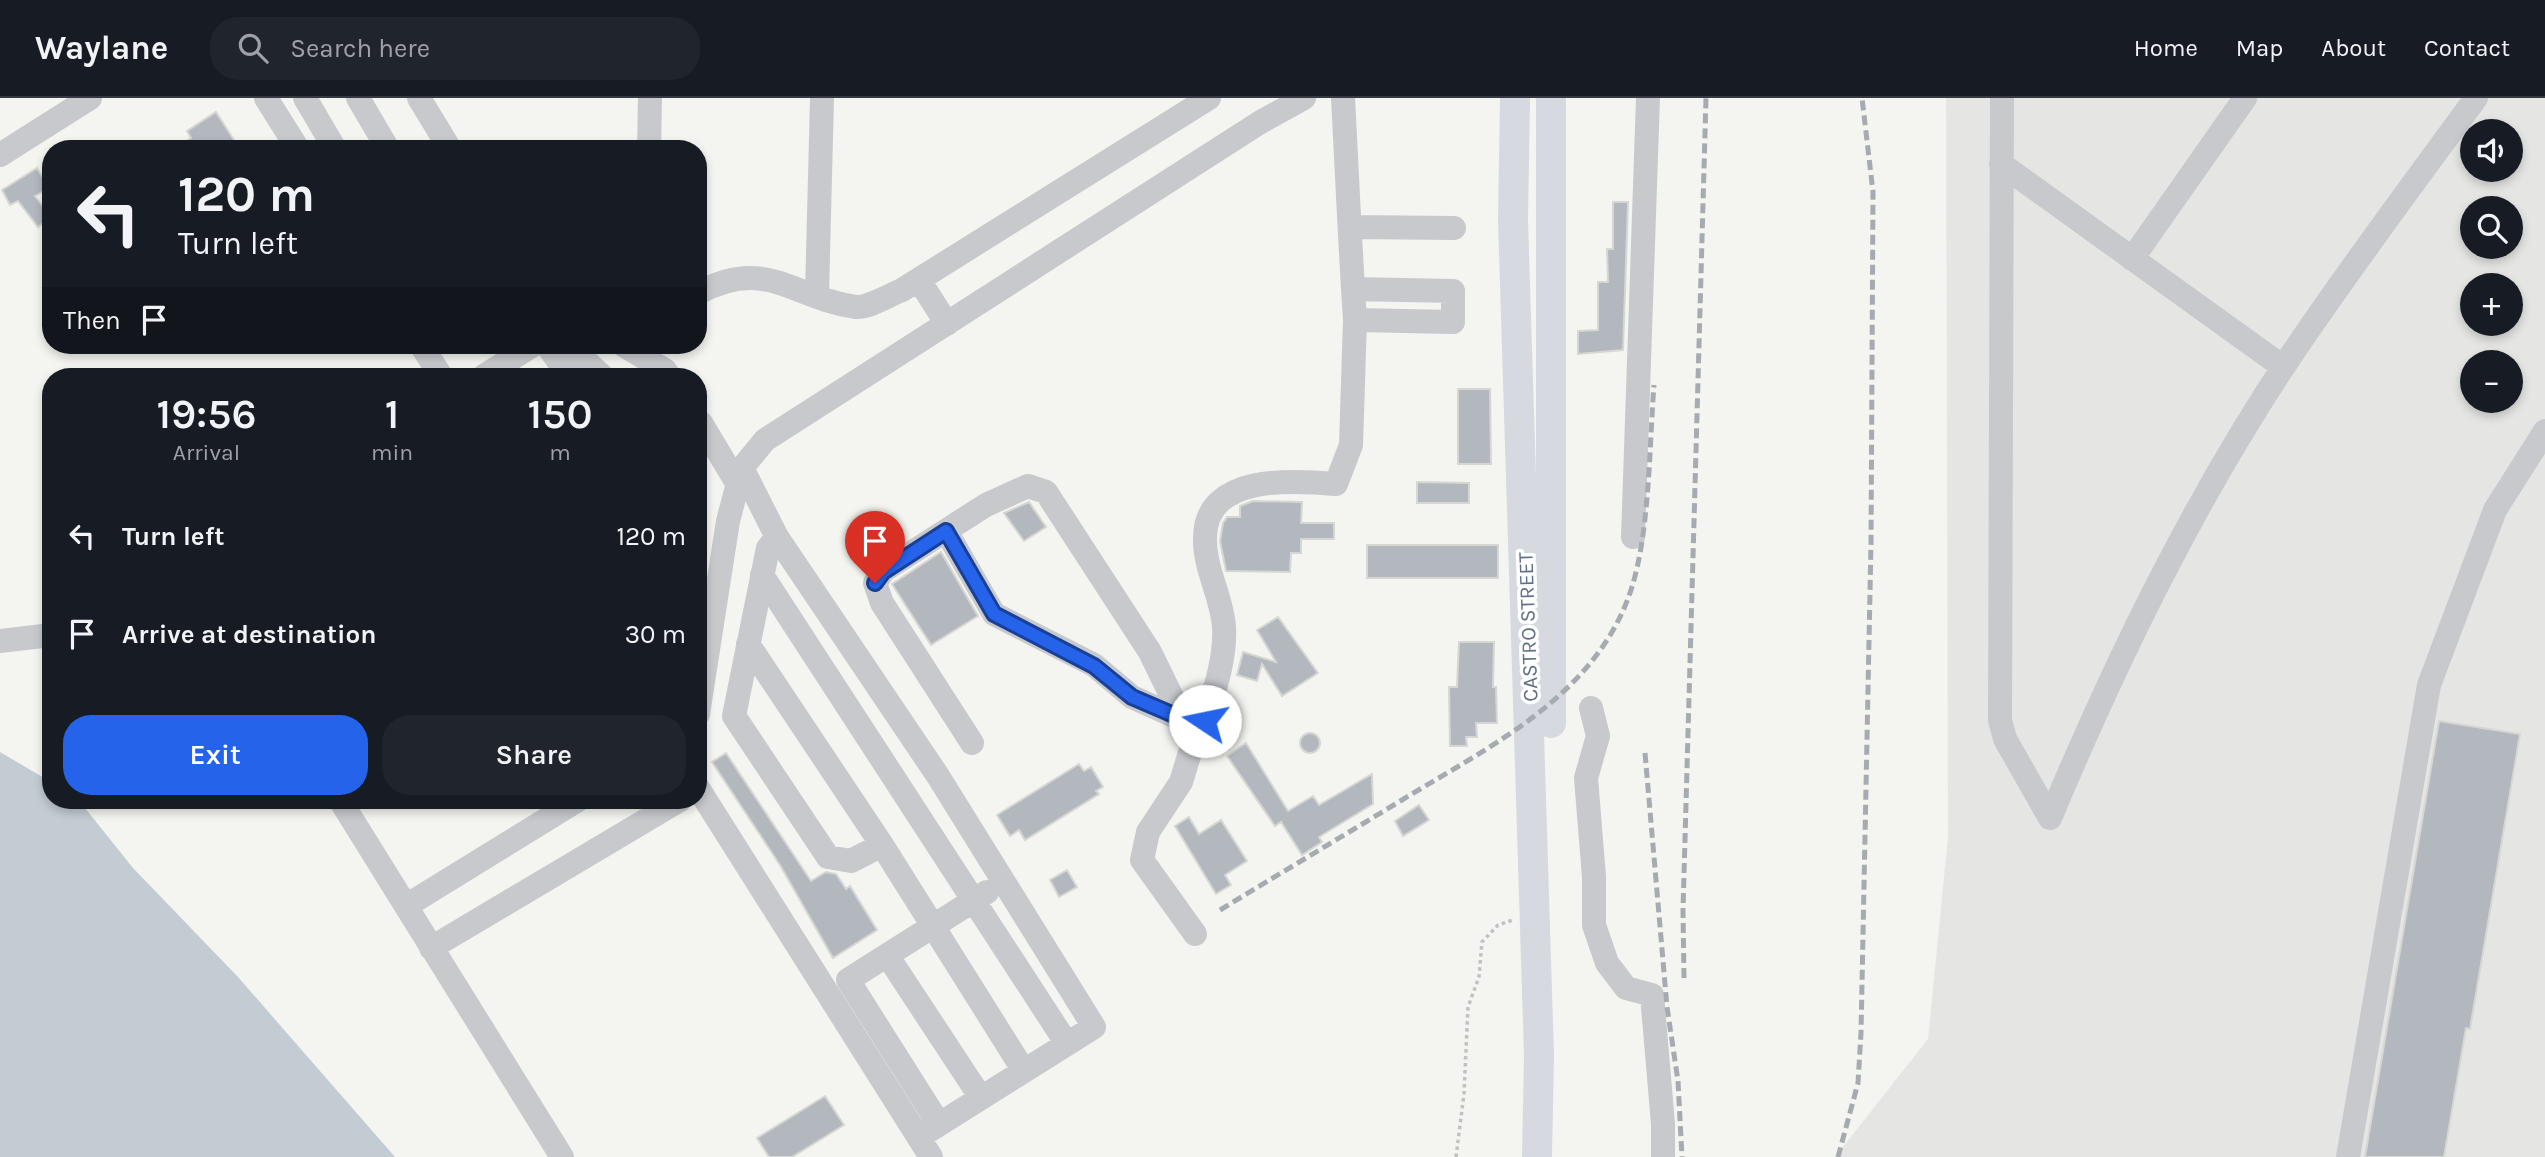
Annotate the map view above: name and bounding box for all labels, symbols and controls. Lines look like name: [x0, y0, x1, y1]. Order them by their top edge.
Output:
search box: [210, 17, 700, 80]
text: Waylane: [35, 29, 168, 67]
icon: search: [234, 29, 272, 67]
text: Search here: [290, 33, 430, 64]
text: Home: [2134, 34, 2198, 62]
text: Map: [2236, 34, 2283, 62]
text: About: [2321, 34, 2386, 62]
text: Contact: [2424, 34, 2510, 62]
map controls: [2460, 119, 2523, 413]
button: sound: [2460, 119, 2523, 182]
text: 120 m: [178, 166, 315, 223]
icon: left: [63, 168, 154, 259]
button: search: [2460, 196, 2523, 259]
text: Turn left: [178, 225, 298, 262]
button: +: [2460, 273, 2523, 336]
icon: arrive: [135, 301, 173, 339]
text: Then: [63, 305, 121, 336]
button: −: [2460, 350, 2523, 413]
text: 19:56: [156, 389, 257, 439]
text: 1: [385, 389, 399, 439]
text: 150: [528, 389, 593, 439]
text: Arrival: [173, 439, 240, 466]
text: min: [371, 439, 413, 466]
text: m: [549, 439, 571, 466]
pin: [845, 511, 905, 583]
icon: left: [63, 517, 101, 555]
text: Turn left: [122, 521, 224, 552]
text: 120 m: [616, 521, 686, 552]
icon: arrive: [856, 522, 894, 560]
street label: CASTRO STREET: [1513, 551, 1543, 702]
icon: arrive: [63, 615, 101, 653]
text: Arrive at destination: [122, 619, 376, 650]
text: 30 m: [625, 619, 686, 650]
position arrow: [1168, 684, 1242, 758]
button: Exit: [63, 715, 368, 795]
button: Share: [382, 715, 686, 795]

